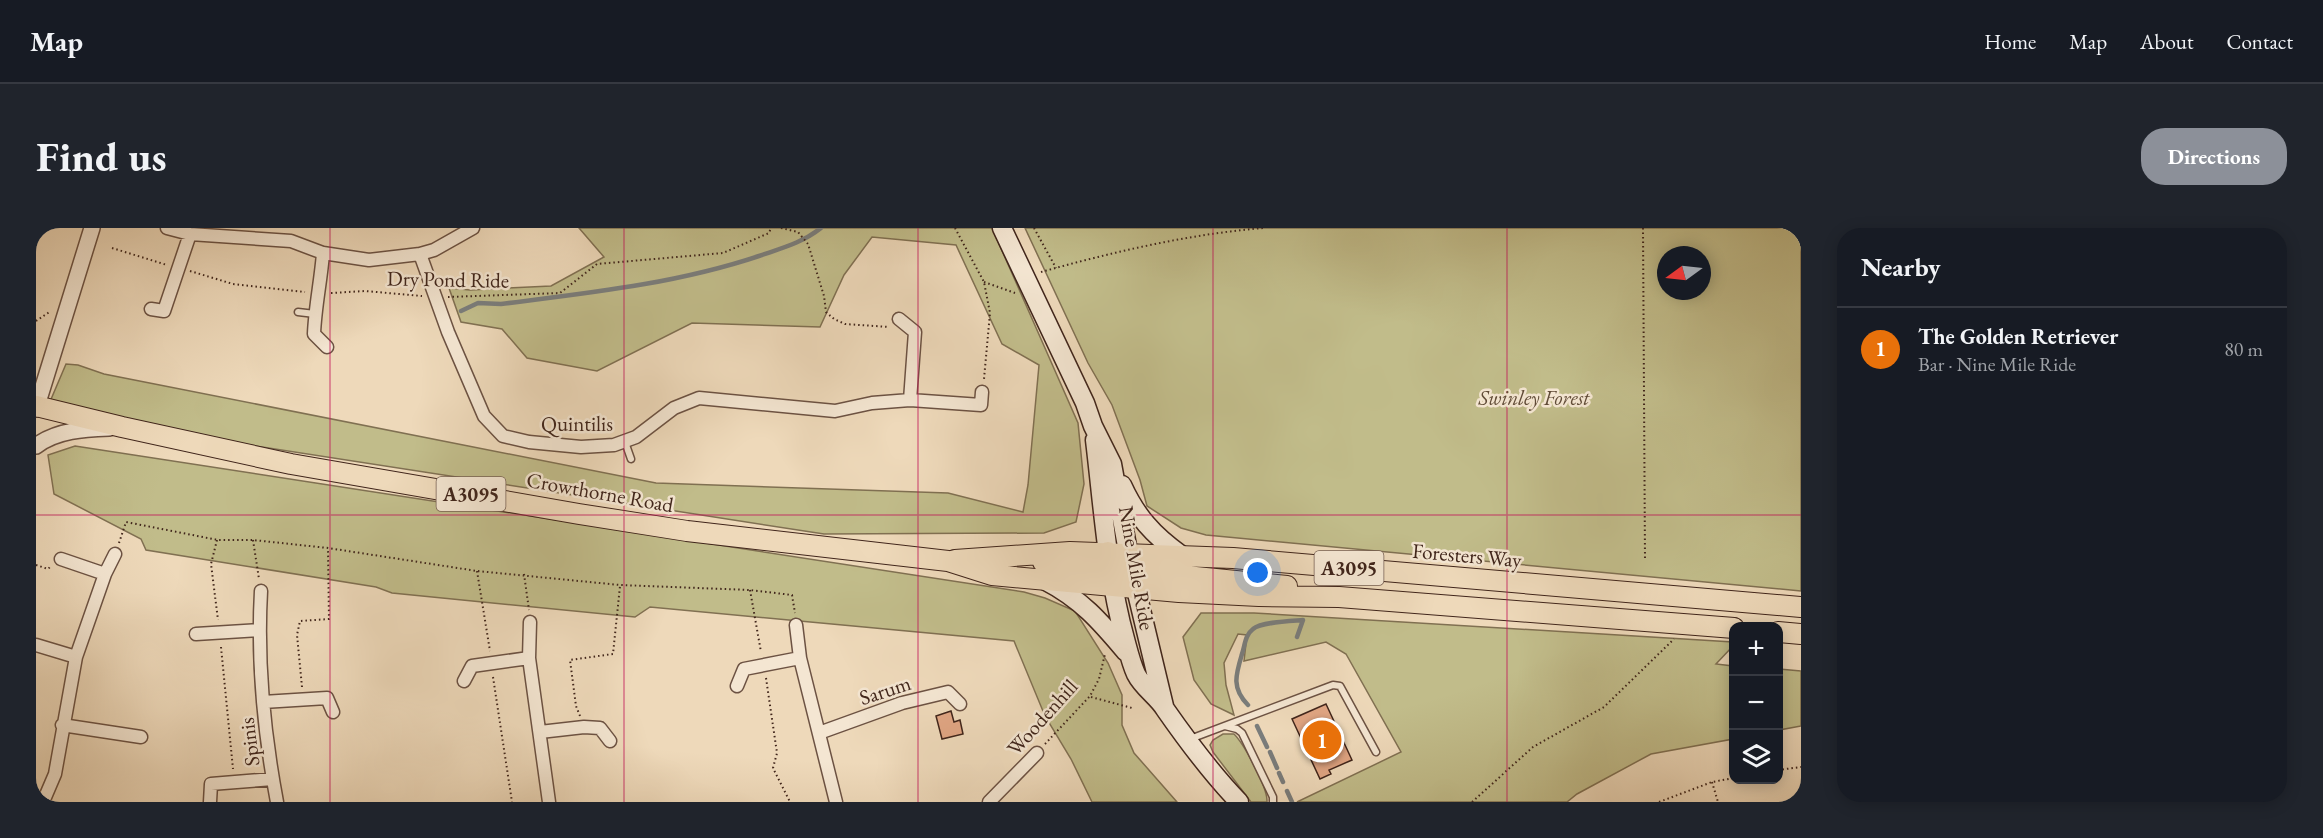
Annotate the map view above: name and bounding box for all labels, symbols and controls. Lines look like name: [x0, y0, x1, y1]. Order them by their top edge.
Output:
text: Map: [30, 23, 83, 59]
text: Home: [1984, 28, 2036, 55]
text: Map: [2069, 28, 2107, 55]
text: About: [2140, 28, 2193, 55]
text: Contact: [2226, 28, 2293, 55]
button: Directions: [2141, 128, 2287, 185]
text: Find us: [36, 129, 167, 184]
north arrow: [1657, 246, 1711, 300]
text: Nearby: [1861, 250, 1941, 284]
street label: Dry Pond Ride: [387, 264, 509, 294]
text: The Golden Retriever: [1918, 322, 2118, 351]
text: 1: [1875, 336, 1886, 362]
text: 80 m: [2224, 336, 2263, 362]
text: Bar · Nine Mile Ride: [1918, 351, 2076, 377]
park label: Swinley Forest: [1478, 384, 1590, 411]
street label: Quintilis: [541, 410, 613, 438]
street label: Crowthorne Road: [524, 466, 676, 518]
road number: A3095: [436, 477, 506, 511]
street label: Nine Mile Ride: [1113, 504, 1161, 632]
street label: Foresters Way: [1411, 537, 1524, 573]
road number: A3095: [1314, 551, 1384, 585]
your location: [1243, 558, 1272, 587]
map controls: [1729, 622, 1783, 784]
button: +: [1729, 622, 1783, 676]
street label: Sarum: [856, 669, 914, 711]
street label: Woodenhill: [1001, 673, 1083, 761]
button: −: [1729, 676, 1783, 730]
street label: Spinis: [233, 716, 265, 768]
pin: 1: [1302, 718, 1342, 762]
button: layers: [1729, 730, 1783, 784]

